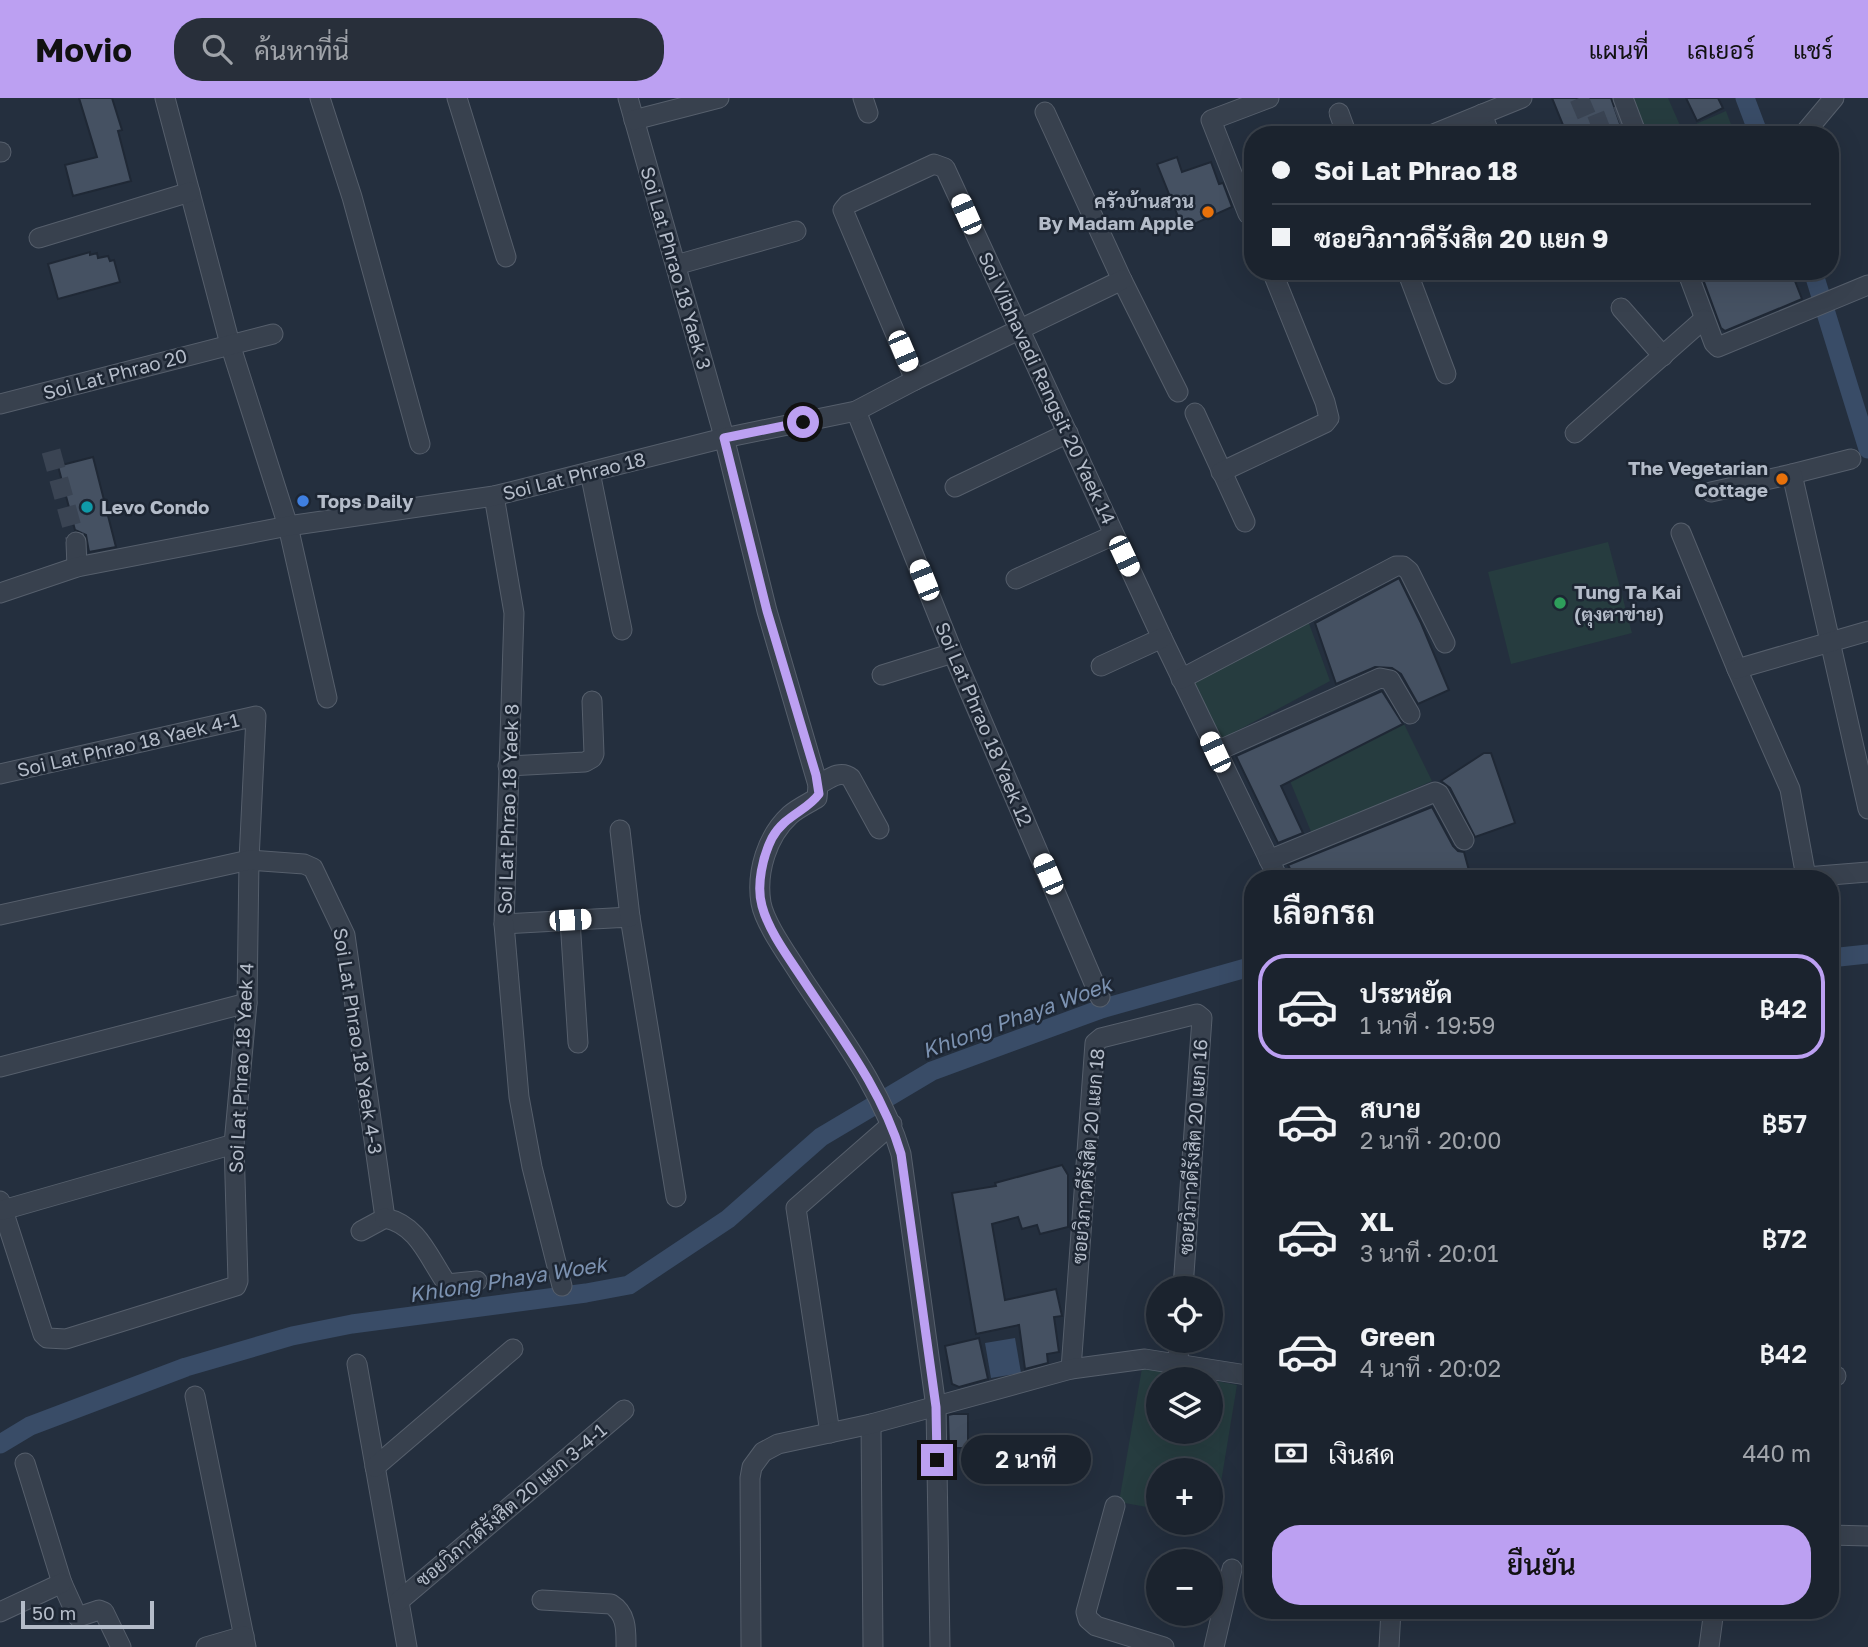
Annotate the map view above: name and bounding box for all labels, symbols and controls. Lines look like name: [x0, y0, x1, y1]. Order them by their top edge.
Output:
search box: [174, 18, 664, 81]
text: Movio: [35, 30, 132, 69]
icon: search: [198, 30, 236, 68]
text: ค้นหาที่นี่: [254, 35, 349, 66]
text: แผนที่: [1589, 35, 1649, 64]
text: เลเยอร์: [1687, 35, 1755, 64]
text: แชร์: [1793, 35, 1833, 64]
text: Soi Lat Phrao 18: [1314, 155, 1518, 186]
street label: Soi Lat Phrao 18 Yaek 3: [636, 164, 716, 372]
place label: ครัวบ้านสวน By Madam Apple: [1038, 189, 1194, 234]
car: [948, 191, 985, 237]
marker: ครัวบ้านสวน By Madam Apple: [1200, 204, 1216, 220]
text: ซอยวิภาวดีรังสิต 20 แยก 9: [1314, 223, 1609, 254]
street label: Soi Vibhavadi Rangsit 20 Yaek 14: [974, 248, 1121, 528]
car: [886, 328, 921, 374]
street label: Soi Lat Phrao 20: [40, 343, 189, 404]
route start: [787, 406, 819, 438]
street label: Soi Lat Phrao 18: [500, 447, 648, 504]
place label: The Vegetarian Cottage: [1628, 456, 1768, 501]
marker: The Vegetarian Cottage: [1774, 471, 1790, 487]
place label: Tops Daily: [317, 489, 414, 512]
marker: Tops Daily: [295, 493, 311, 509]
place label: Levo Condo: [101, 495, 209, 518]
marker: Levo Condo: [79, 499, 95, 515]
car: [1106, 533, 1143, 579]
car: [907, 557, 942, 603]
place label: Tung Ta Kai (ตุงตาข่าย): [1574, 580, 1681, 629]
marker: Tung Ta Kai (ตุงตาข่าย): [1552, 595, 1568, 611]
street label: Soi Lat Phrao 18 Yaek 12: [931, 618, 1038, 829]
street label: Soi Lat Phrao 18 Yaek 8: [492, 703, 523, 915]
street label: Soi Lat Phrao 18 Yaek 4-1: [15, 708, 241, 781]
car: [1197, 729, 1234, 775]
car: [1031, 851, 1066, 897]
text: เลือกรถ: [1272, 893, 1375, 931]
car: [549, 908, 592, 932]
street label: Soi Lat Phrao 18 Yaek 4-3: [329, 926, 388, 1156]
street label: Soi Lat Phrao 18 Yaek 4: [224, 962, 257, 1174]
water label: Khlong Phaya Woek: [918, 970, 1117, 1063]
icon: car: [1276, 975, 1339, 1038]
text: ประหยัด: [1360, 978, 1453, 1009]
text: ฿42: [1760, 993, 1807, 1024]
text: 1 นาที · 19:59: [1360, 1011, 1495, 1039]
street label: ซอยวิภาวดีรังสิต 20 แยก 16: [1173, 1038, 1212, 1256]
street label: ซอยวิภาวดีรังสิต 20 แยก 18: [1067, 1047, 1108, 1265]
icon: car: [1276, 1090, 1339, 1153]
text: สบาย: [1360, 1093, 1421, 1124]
text: ฿57: [1762, 1108, 1807, 1139]
text: 2 นาที · 20:00: [1360, 1126, 1501, 1154]
icon: car: [1276, 1205, 1339, 1268]
text: XL: [1360, 1206, 1394, 1237]
text: ฿72: [1762, 1223, 1807, 1254]
text: 3 นาที · 20:01: [1360, 1239, 1498, 1267]
water label: Khlong Phaya Woek: [407, 1250, 611, 1307]
map controls: [1146, 1276, 1223, 1626]
button: locate: [1146, 1276, 1223, 1353]
icon: car: [1276, 1320, 1339, 1383]
text: Green: [1360, 1321, 1435, 1352]
text: ฿42: [1760, 1338, 1807, 1369]
text: 4 นาที · 20:02: [1360, 1354, 1501, 1382]
button: layers: [1146, 1367, 1223, 1444]
street label: ซอยวิภาวดีรังสิต 20 แยก 3-4-1: [411, 1418, 611, 1591]
icon: cash: [1272, 1434, 1310, 1472]
callout: 2 นาที: [962, 1436, 1091, 1484]
text: เงินสด: [1328, 1439, 1395, 1470]
text: 440 m: [1743, 1439, 1811, 1467]
route end: [921, 1444, 953, 1476]
text: 2 นาที: [995, 1445, 1057, 1473]
button: +: [1146, 1458, 1223, 1535]
button: ยืนยัน: [1272, 1525, 1811, 1605]
button: −: [1146, 1549, 1223, 1626]
scale bar: [21, 1598, 154, 1630]
text: 50 m: [32, 1601, 76, 1624]

